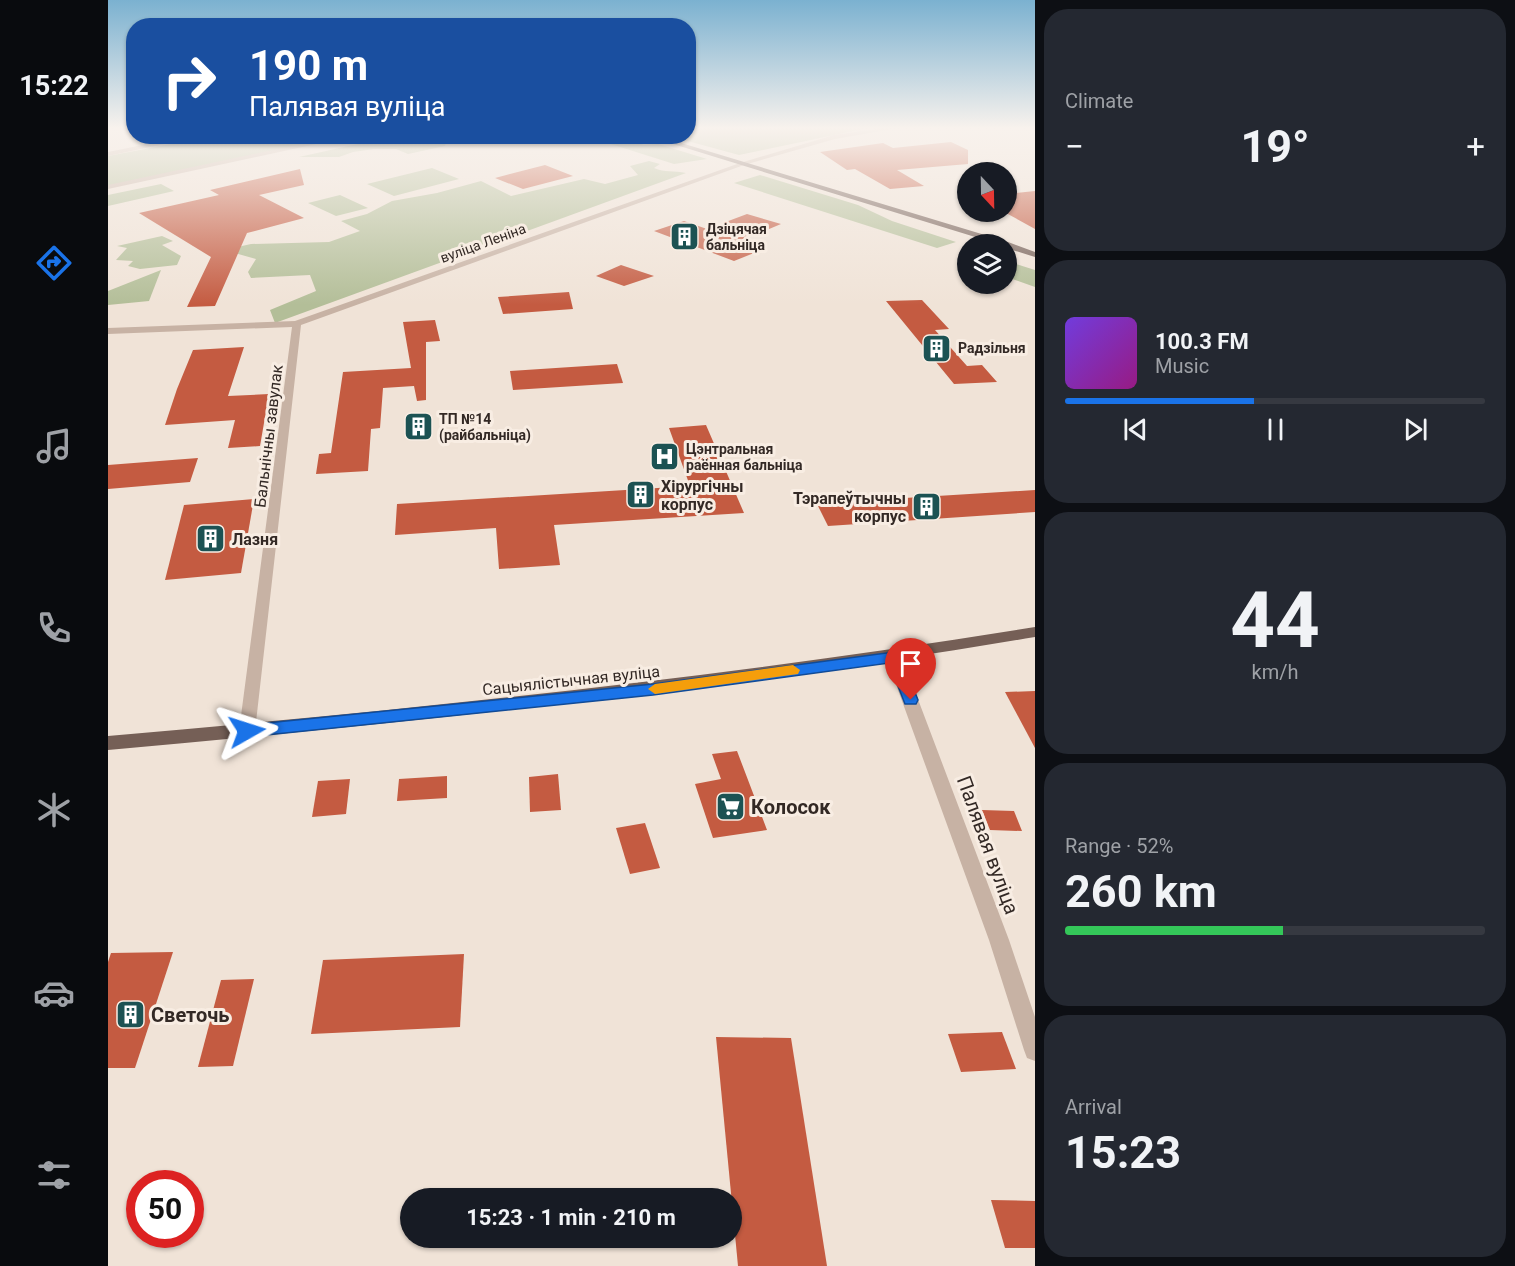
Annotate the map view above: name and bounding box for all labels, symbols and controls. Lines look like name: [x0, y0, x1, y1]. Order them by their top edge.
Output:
text: 190 m: [249, 41, 368, 90]
icon: right: [150, 42, 228, 120]
text: 15:22: [19, 70, 89, 102]
text: Climate: [1065, 89, 1133, 113]
text: Палявая вуліца: [249, 91, 445, 123]
text: 19°: [1240, 120, 1310, 173]
text: −: [1065, 127, 1084, 166]
text: +: [1466, 127, 1485, 166]
north arrow: [957, 162, 1017, 222]
map controls: [957, 162, 1017, 294]
street label: вуліца Леніна: [438, 220, 528, 266]
building icon: Дзіцячая бальніца: [669, 221, 701, 253]
place label: Дзіцячая бальніца: [706, 221, 767, 253]
button: layers: [957, 234, 1017, 294]
icon: directions: [33, 242, 75, 284]
text: 100.3 FM: [1155, 329, 1249, 354]
building icon: Радзільня: [921, 332, 953, 364]
place label: Радзільня: [958, 340, 1026, 356]
text: Music: [1155, 354, 1209, 378]
street label: Бальнічны завулак: [250, 363, 287, 509]
building icon: ТП №14 (райбальніца): [402, 411, 434, 443]
place label: ТП №14 (райбальніца): [439, 411, 531, 444]
icon: previous: [1119, 413, 1152, 446]
icon: pause: [1259, 413, 1292, 446]
icon: next: [1399, 413, 1432, 446]
icon: music: [33, 425, 75, 467]
hospital icon: Цэнтральная раённая бальніца: [649, 441, 681, 473]
place label: Цэнтральная раённая бальніца: [686, 441, 803, 473]
place label: Хірургічны корпус: [661, 477, 743, 514]
building icon: Хірургічны корпус: [624, 479, 656, 511]
place label: Тэрапеўтычны корпус: [793, 489, 906, 526]
building icon: Тэрапеўтычны корпус: [911, 491, 943, 523]
building icon: Лазня: [195, 523, 227, 555]
place label: Лазня: [232, 530, 278, 549]
text: 44: [1230, 575, 1320, 666]
icon: phone: [33, 607, 75, 649]
pin: [885, 638, 936, 700]
icon: arrive: [894, 647, 927, 680]
text: km/h: [1252, 660, 1298, 684]
street label: Сацыялістычная вуліца: [481, 662, 661, 699]
position arrow: [215, 699, 279, 763]
street label: Палявая вуліца: [952, 773, 1024, 917]
icon: climate: [33, 789, 75, 831]
supermarket icon: Колосок: [714, 791, 746, 823]
place label: Колосок: [751, 795, 831, 819]
text: Range · 52%: [1065, 834, 1173, 858]
text: 260 km: [1065, 865, 1217, 918]
icon: car: [33, 972, 75, 1014]
building icon: Светочь: [114, 999, 146, 1031]
place label: Светочь: [151, 1003, 229, 1027]
text: Arrival: [1065, 1095, 1122, 1119]
text: 15:23: [1065, 1126, 1181, 1179]
icon: filters: [33, 1154, 75, 1196]
speed limit sign: 50: [126, 1170, 204, 1248]
text: 15:23 · 1 min · 210 m: [466, 1205, 676, 1230]

